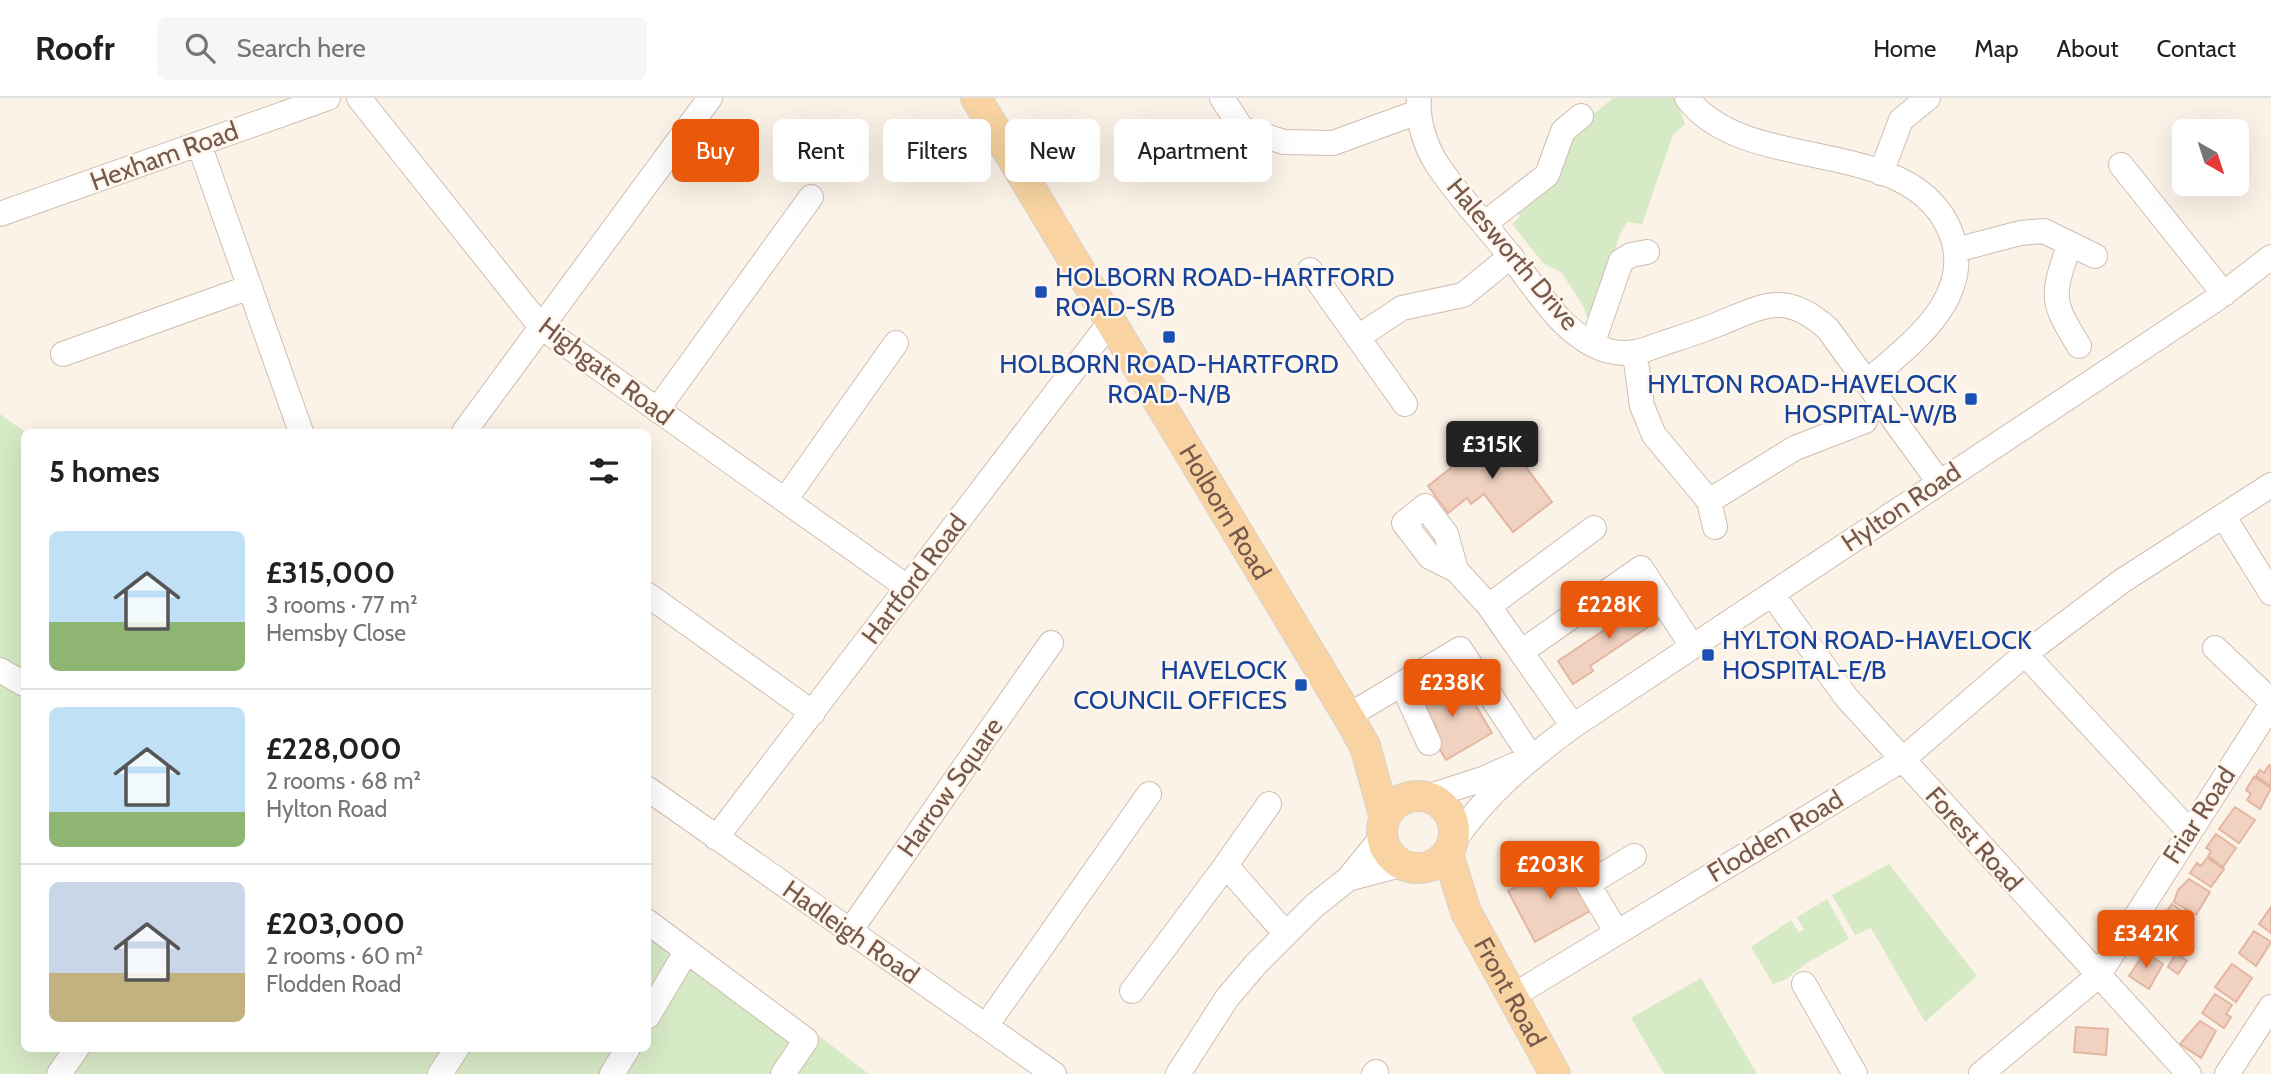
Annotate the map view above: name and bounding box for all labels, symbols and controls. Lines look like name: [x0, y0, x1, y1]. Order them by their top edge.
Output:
search box: [157, 17, 647, 80]
text: Roofr: [35, 28, 115, 68]
icon: search: [181, 29, 219, 67]
text: Search here: [237, 32, 366, 64]
text: Home: [1873, 34, 1936, 63]
text: Map: [1974, 34, 2019, 63]
text: About: [2057, 34, 2119, 63]
text: Contact: [2157, 34, 2236, 63]
street label: Hexham Road: [86, 114, 242, 198]
chip: Buy: [672, 119, 759, 182]
chip: Rent: [773, 119, 869, 182]
chip: Filters: [883, 119, 991, 182]
chip: New: [1005, 119, 1100, 182]
chip: Apartment: [1114, 119, 1272, 182]
north arrow: [2172, 119, 2249, 196]
map controls: [2172, 119, 2249, 196]
street label: Halesworth Drive: [1440, 171, 1586, 337]
place label: HOLBORN ROAD-HARTFORD ROAD-S/B: [1055, 261, 1395, 323]
marker: HOLBORN ROAD-HARTFORD ROAD-S/B: [1033, 284, 1049, 300]
street label: Highgate Road: [532, 310, 680, 432]
marker: HOLBORN ROAD-HARTFORD ROAD-N/B: [1161, 329, 1177, 345]
place label: HOLBORN ROAD-HARTFORD ROAD-N/B: [999, 348, 1339, 410]
place label: HYLTON ROAD-HAVELOCK HOSPITAL-W/B: [1647, 368, 1957, 430]
marker: HYLTON ROAD-HAVELOCK HOSPITAL-W/B: [1963, 391, 1979, 407]
pin: £315K: [1443, 422, 1541, 481]
text: £315K: [1462, 430, 1522, 458]
street label: Holborn Road: [1172, 438, 1278, 585]
icon: filters: [585, 452, 623, 490]
text: 5 homes: [49, 453, 160, 490]
street label: Hylton Road: [1835, 455, 1967, 559]
street label: Hartford Road: [855, 508, 973, 650]
text: £315,000: [266, 554, 395, 591]
icon: home: [105, 559, 189, 643]
pin: £228K: [1560, 582, 1658, 641]
text: £228K: [1577, 590, 1641, 618]
text: 3 rooms · 77 m²: [266, 591, 418, 619]
text: Hemsby Close: [266, 619, 406, 647]
place label: HYLTON ROAD-HAVELOCK HOSPITAL-E/B: [1722, 624, 2032, 686]
marker: HYLTON ROAD-HAVELOCK HOSPITAL-E/B: [1700, 647, 1716, 663]
place label: HAVELOCK COUNCIL OFFICES: [1073, 654, 1287, 716]
pin: £238K: [1403, 660, 1501, 719]
text: £238K: [1420, 668, 1484, 696]
marker: HAVELOCK COUNCIL OFFICES: [1293, 677, 1309, 693]
street label: Harrow Square: [890, 711, 1010, 863]
text: £228,000: [266, 730, 402, 767]
icon: home: [105, 735, 189, 819]
street label: Friar Road: [2156, 761, 2242, 869]
text: 2 rooms · 68 m²: [266, 767, 421, 795]
street label: Forest Road: [1919, 780, 2029, 898]
street label: Flodden Road: [1701, 783, 1849, 889]
text: Hylton Road: [266, 795, 387, 823]
pin: £203K: [1501, 842, 1599, 901]
text: £203K: [1516, 850, 1584, 878]
street label: Hadleigh Road: [777, 873, 925, 991]
text: £203,000: [266, 905, 405, 942]
icon: home: [105, 910, 189, 994]
pin: £342K: [2097, 910, 2195, 970]
text: £342K: [2113, 919, 2179, 947]
street label: Front Road: [1467, 932, 1553, 1052]
text: 2 rooms · 60 m²: [266, 942, 423, 970]
text: Flodden Road: [266, 970, 401, 998]

